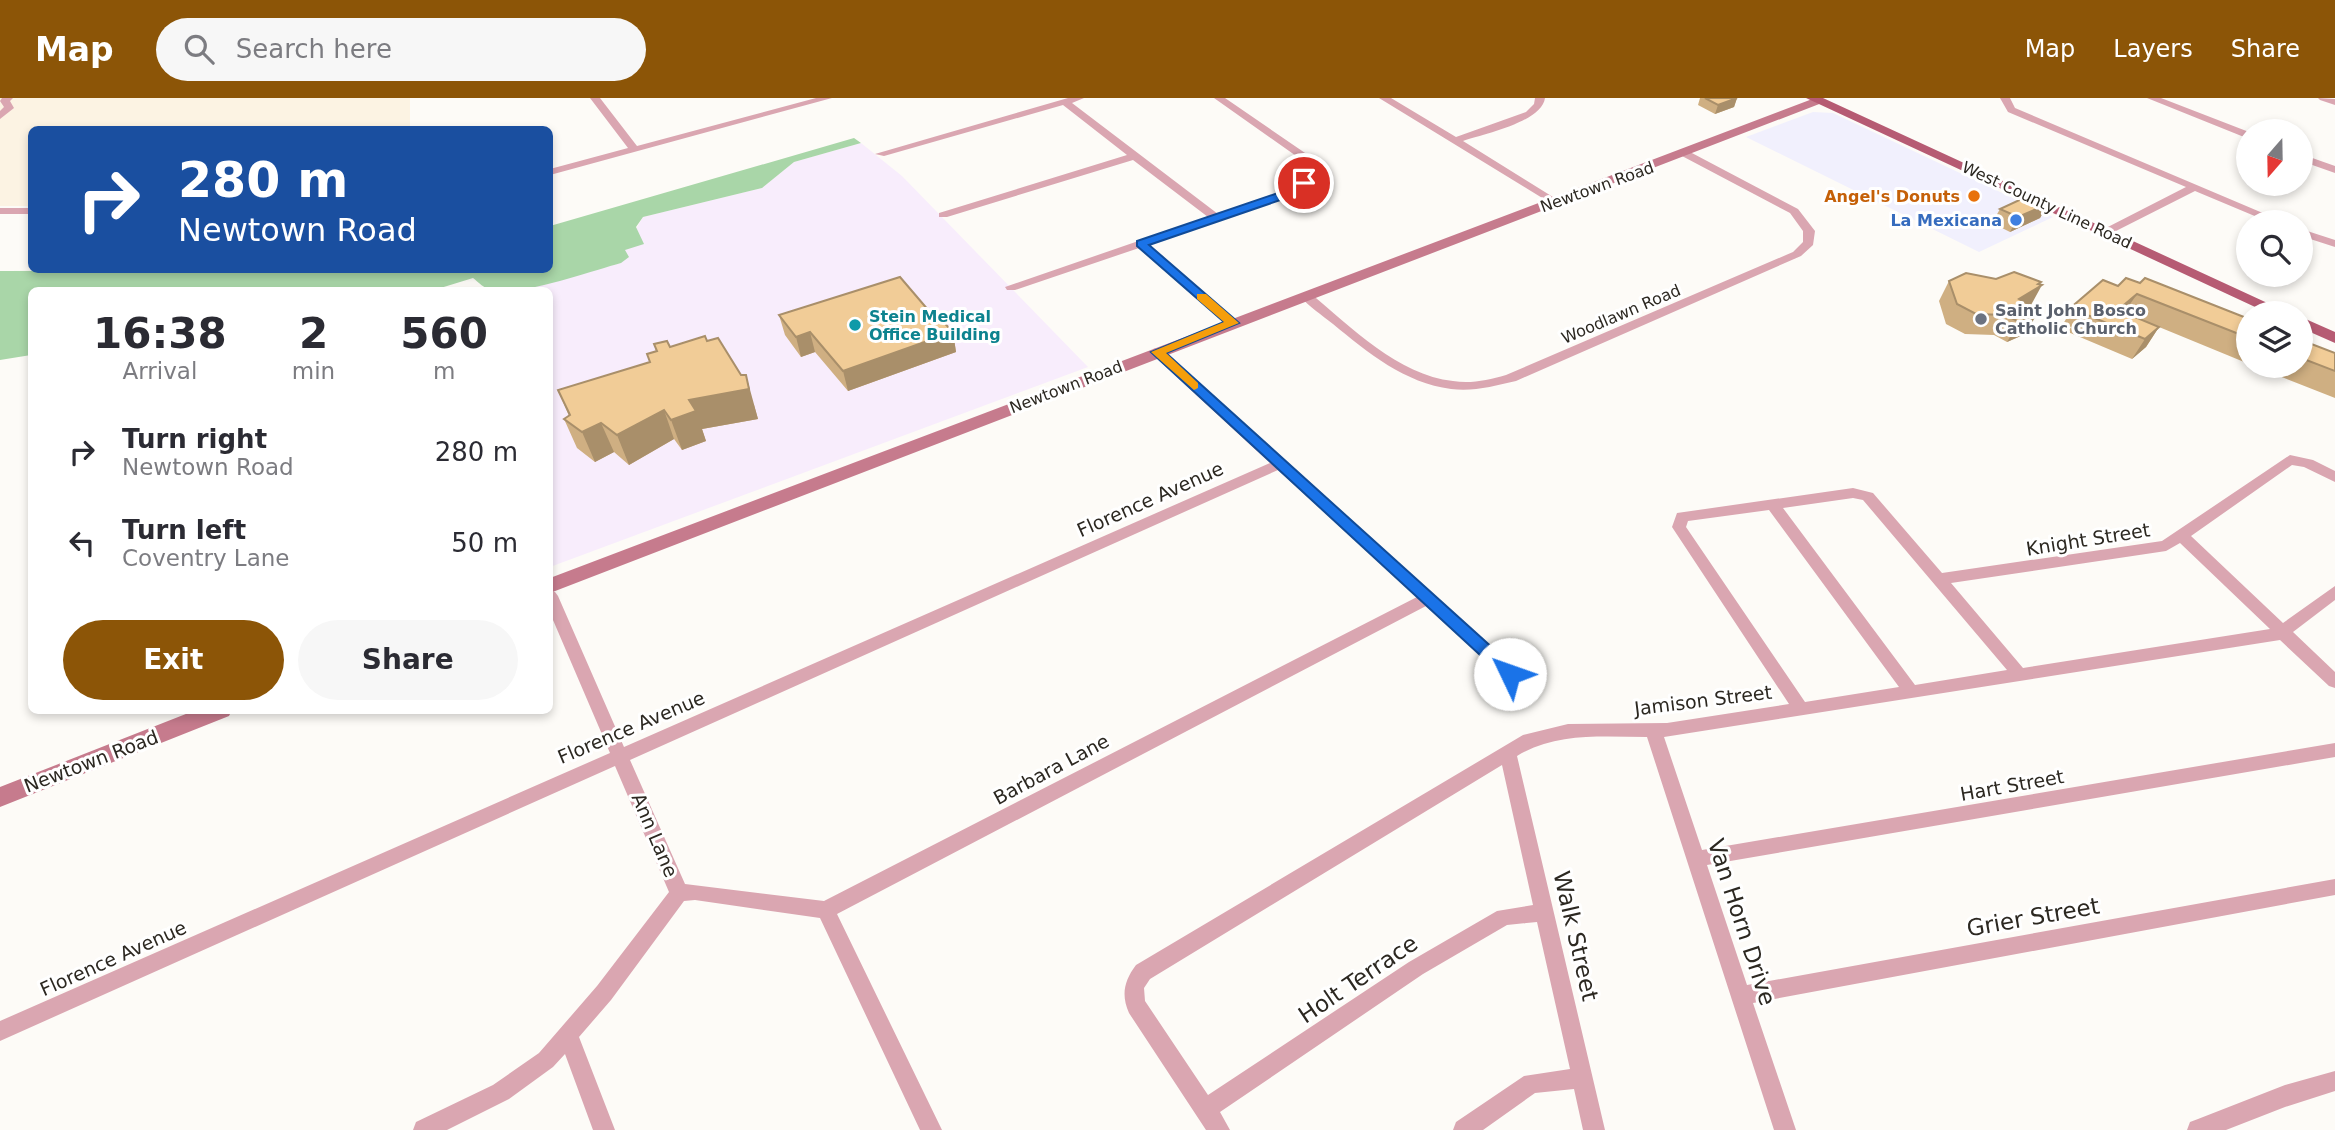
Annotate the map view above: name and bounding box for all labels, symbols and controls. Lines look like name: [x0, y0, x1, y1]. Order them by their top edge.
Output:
search box: [156, 18, 646, 81]
text: Map: [35, 30, 114, 69]
icon: search: [180, 30, 218, 68]
text: Search here: [236, 34, 392, 64]
text: Map: [2025, 35, 2075, 63]
text: Layers: [2113, 35, 2193, 63]
text: Share: [2231, 35, 2300, 63]
north arrow: [2236, 119, 2314, 196]
map controls: [2236, 119, 2313, 378]
text: 280 m: [178, 152, 348, 209]
pin: [1274, 153, 1334, 213]
icon: right: [63, 154, 154, 245]
street label: West County Line Road: [1959, 157, 2135, 253]
street label: Newtown Road: [1538, 158, 1656, 216]
icon: arrive: [1285, 164, 1323, 202]
place label: Angel's Donuts: [1824, 187, 1960, 206]
marker: Angel's Donuts: [1966, 188, 1982, 204]
button: search: [2236, 210, 2313, 287]
text: Newtown Road: [178, 211, 417, 249]
place label: La Mexicana: [1890, 211, 2002, 230]
marker: La Mexicana: [2008, 212, 2024, 228]
street label: Woodlawn Road: [1559, 280, 1683, 348]
place label: Saint John Bosco Catholic Church: [1995, 301, 2146, 338]
button: layers: [2236, 301, 2313, 378]
place label: Stein Medical Office Building: [869, 307, 1001, 344]
text: 16:38: [93, 309, 227, 358]
text: 2: [299, 309, 328, 358]
text: 560: [400, 309, 488, 358]
marker: Saint John Bosco Catholic Church: [1973, 311, 1989, 327]
marker: Stein Medical Office Building: [847, 317, 863, 333]
street label: Newtown Road: [1007, 357, 1125, 417]
text: Arrival: [123, 358, 197, 384]
text: min: [292, 358, 335, 384]
text: m: [433, 358, 455, 384]
text: Turn right: [122, 424, 267, 454]
icon: right: [63, 433, 101, 471]
text: 280 m: [435, 437, 518, 467]
text: Newtown Road: [122, 454, 294, 480]
street label: Florence Avenue: [1073, 457, 1227, 541]
text: Turn left: [122, 515, 246, 545]
street label: Knight Street: [2024, 518, 2152, 560]
icon: left: [63, 524, 101, 562]
text: 50 m: [451, 528, 518, 558]
text: Coventry Lane: [122, 545, 290, 571]
button: Exit: [63, 620, 284, 700]
button: Share: [298, 620, 518, 700]
position arrow: [1473, 637, 1547, 711]
street label: Jamison Street: [1632, 681, 1773, 719]
street label: Florence Avenue: [554, 686, 708, 768]
street label: Newtown Road: [21, 725, 161, 797]
street label: Barbara Lane: [989, 729, 1113, 809]
street label: Hart Street: [1958, 765, 2066, 805]
street label: Ann Lane: [627, 790, 683, 880]
street label: Van Horn Drive: [1703, 835, 1781, 1009]
street label: Walk Street: [1548, 869, 1604, 1003]
street label: Grier Street: [1965, 893, 2101, 941]
street label: Florence Avenue: [36, 916, 190, 1000]
street label: Holt Terrace: [1294, 930, 1422, 1028]

